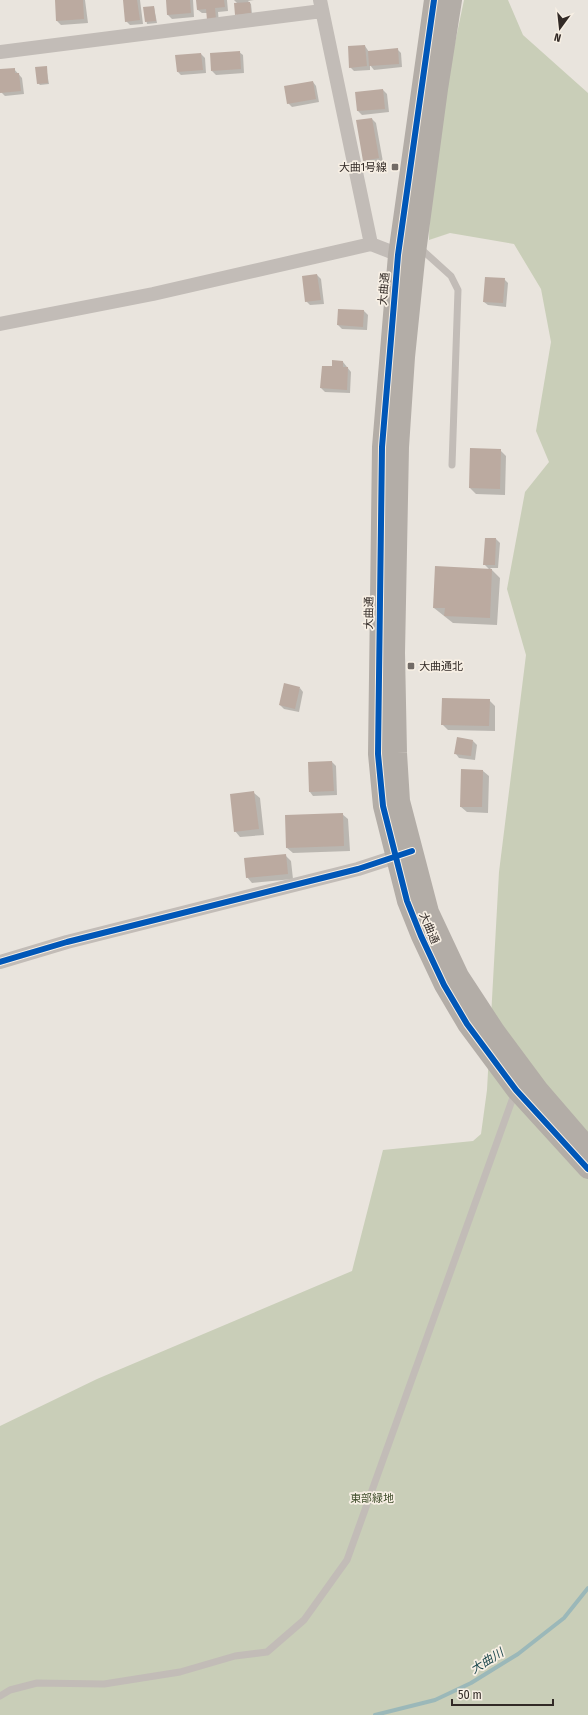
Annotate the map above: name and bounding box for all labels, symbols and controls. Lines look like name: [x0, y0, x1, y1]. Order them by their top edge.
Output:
north arrow: [540, 8, 580, 48]
text: N: [553, 30, 562, 44]
place label: 大曲1号線: [339, 161, 387, 174]
marker: 大曲1号線: [390, 162, 400, 172]
street label: 大曲通: [376, 272, 392, 306]
street label: 大曲通: [362, 596, 376, 630]
place label: 大曲通北: [419, 660, 463, 673]
marker: 大曲通北: [406, 661, 416, 671]
street label: 大曲通: [417, 910, 441, 946]
park label: 東部緑地: [350, 1492, 394, 1505]
water label: 大曲川: [468, 1644, 508, 1676]
scale bar: [452, 1681, 553, 1707]
text: 50 m: [458, 1688, 482, 1702]

